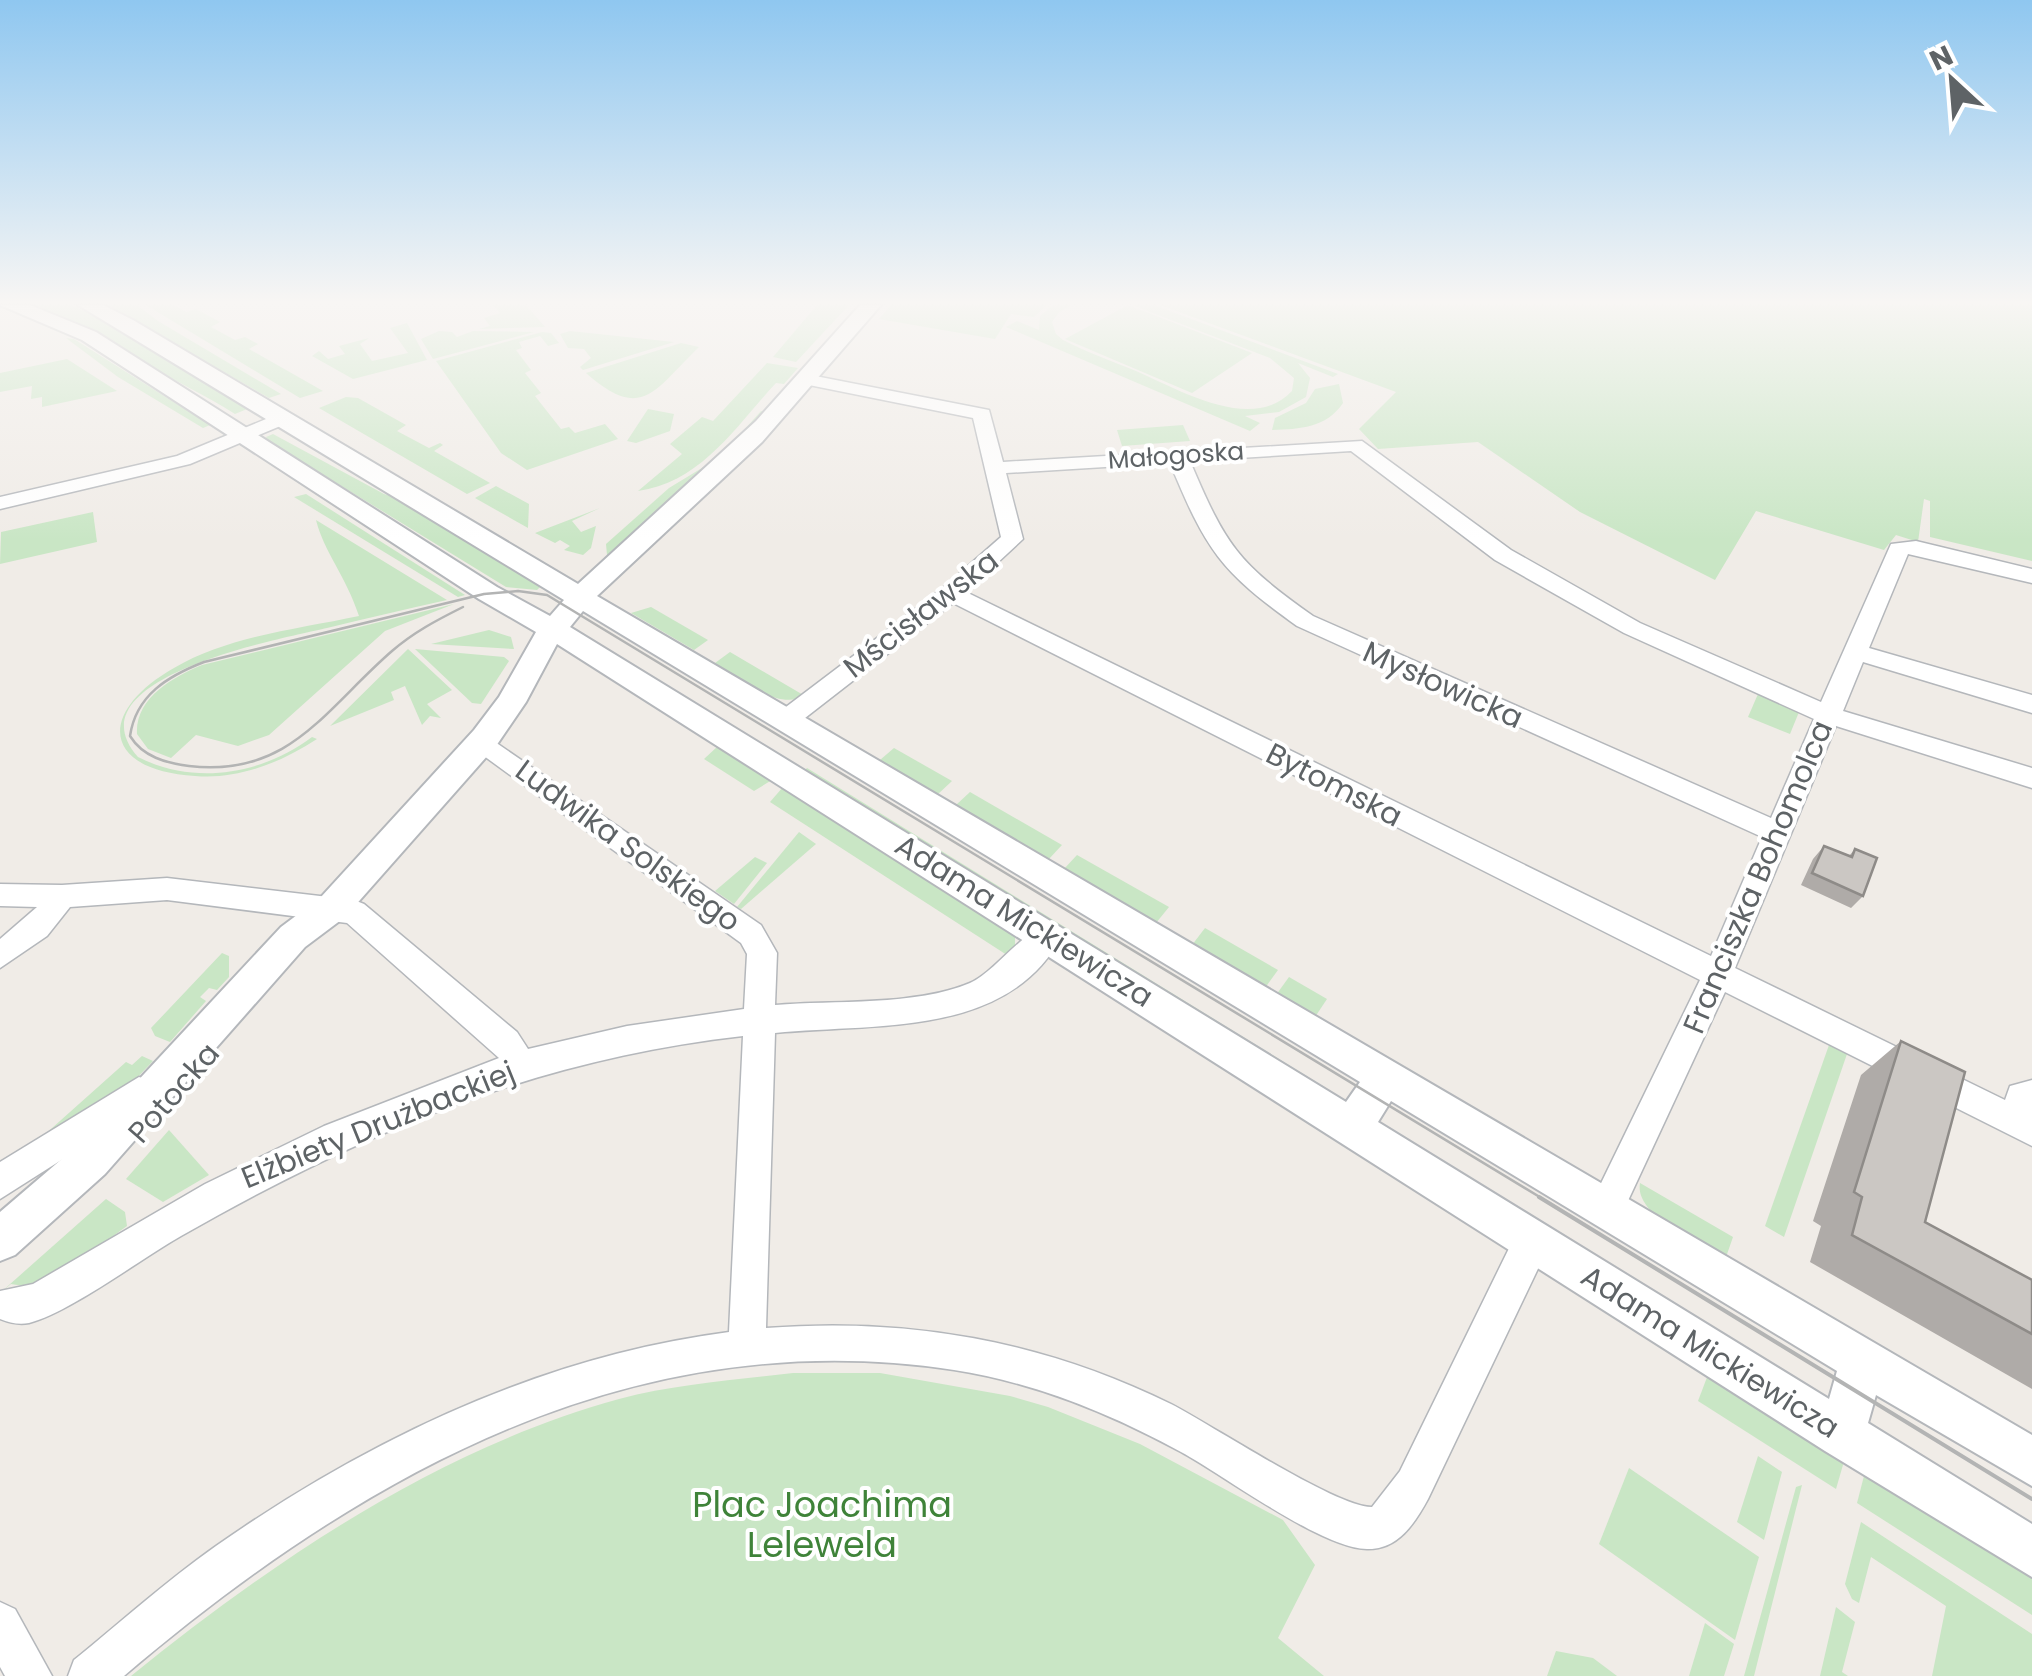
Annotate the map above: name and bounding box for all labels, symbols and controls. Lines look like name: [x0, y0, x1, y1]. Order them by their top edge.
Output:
north arrow: [1902, 30, 2002, 130]
text: N: [1923, 36, 1959, 80]
street label: Małogoska: [1107, 433, 1245, 478]
street label: Mścisławska: [834, 539, 1007, 688]
street label: Mysłowicka: [1356, 630, 1530, 739]
street label: Franciszka Bohomolca: [1672, 714, 1843, 1040]
street label: Bytomska: [1259, 732, 1410, 837]
street label: Ludwika Solskiego: [507, 749, 750, 942]
street label: Adama Mickiewicza: [887, 824, 1162, 1017]
street label: Potocka: [118, 1033, 229, 1152]
street label: Elżbiety Drużbackiej: [235, 1050, 521, 1199]
street label: Adama Mickiewicza: [1573, 1255, 1848, 1448]
park label: Plac Joachima Lelewela: [692, 1480, 952, 1569]

